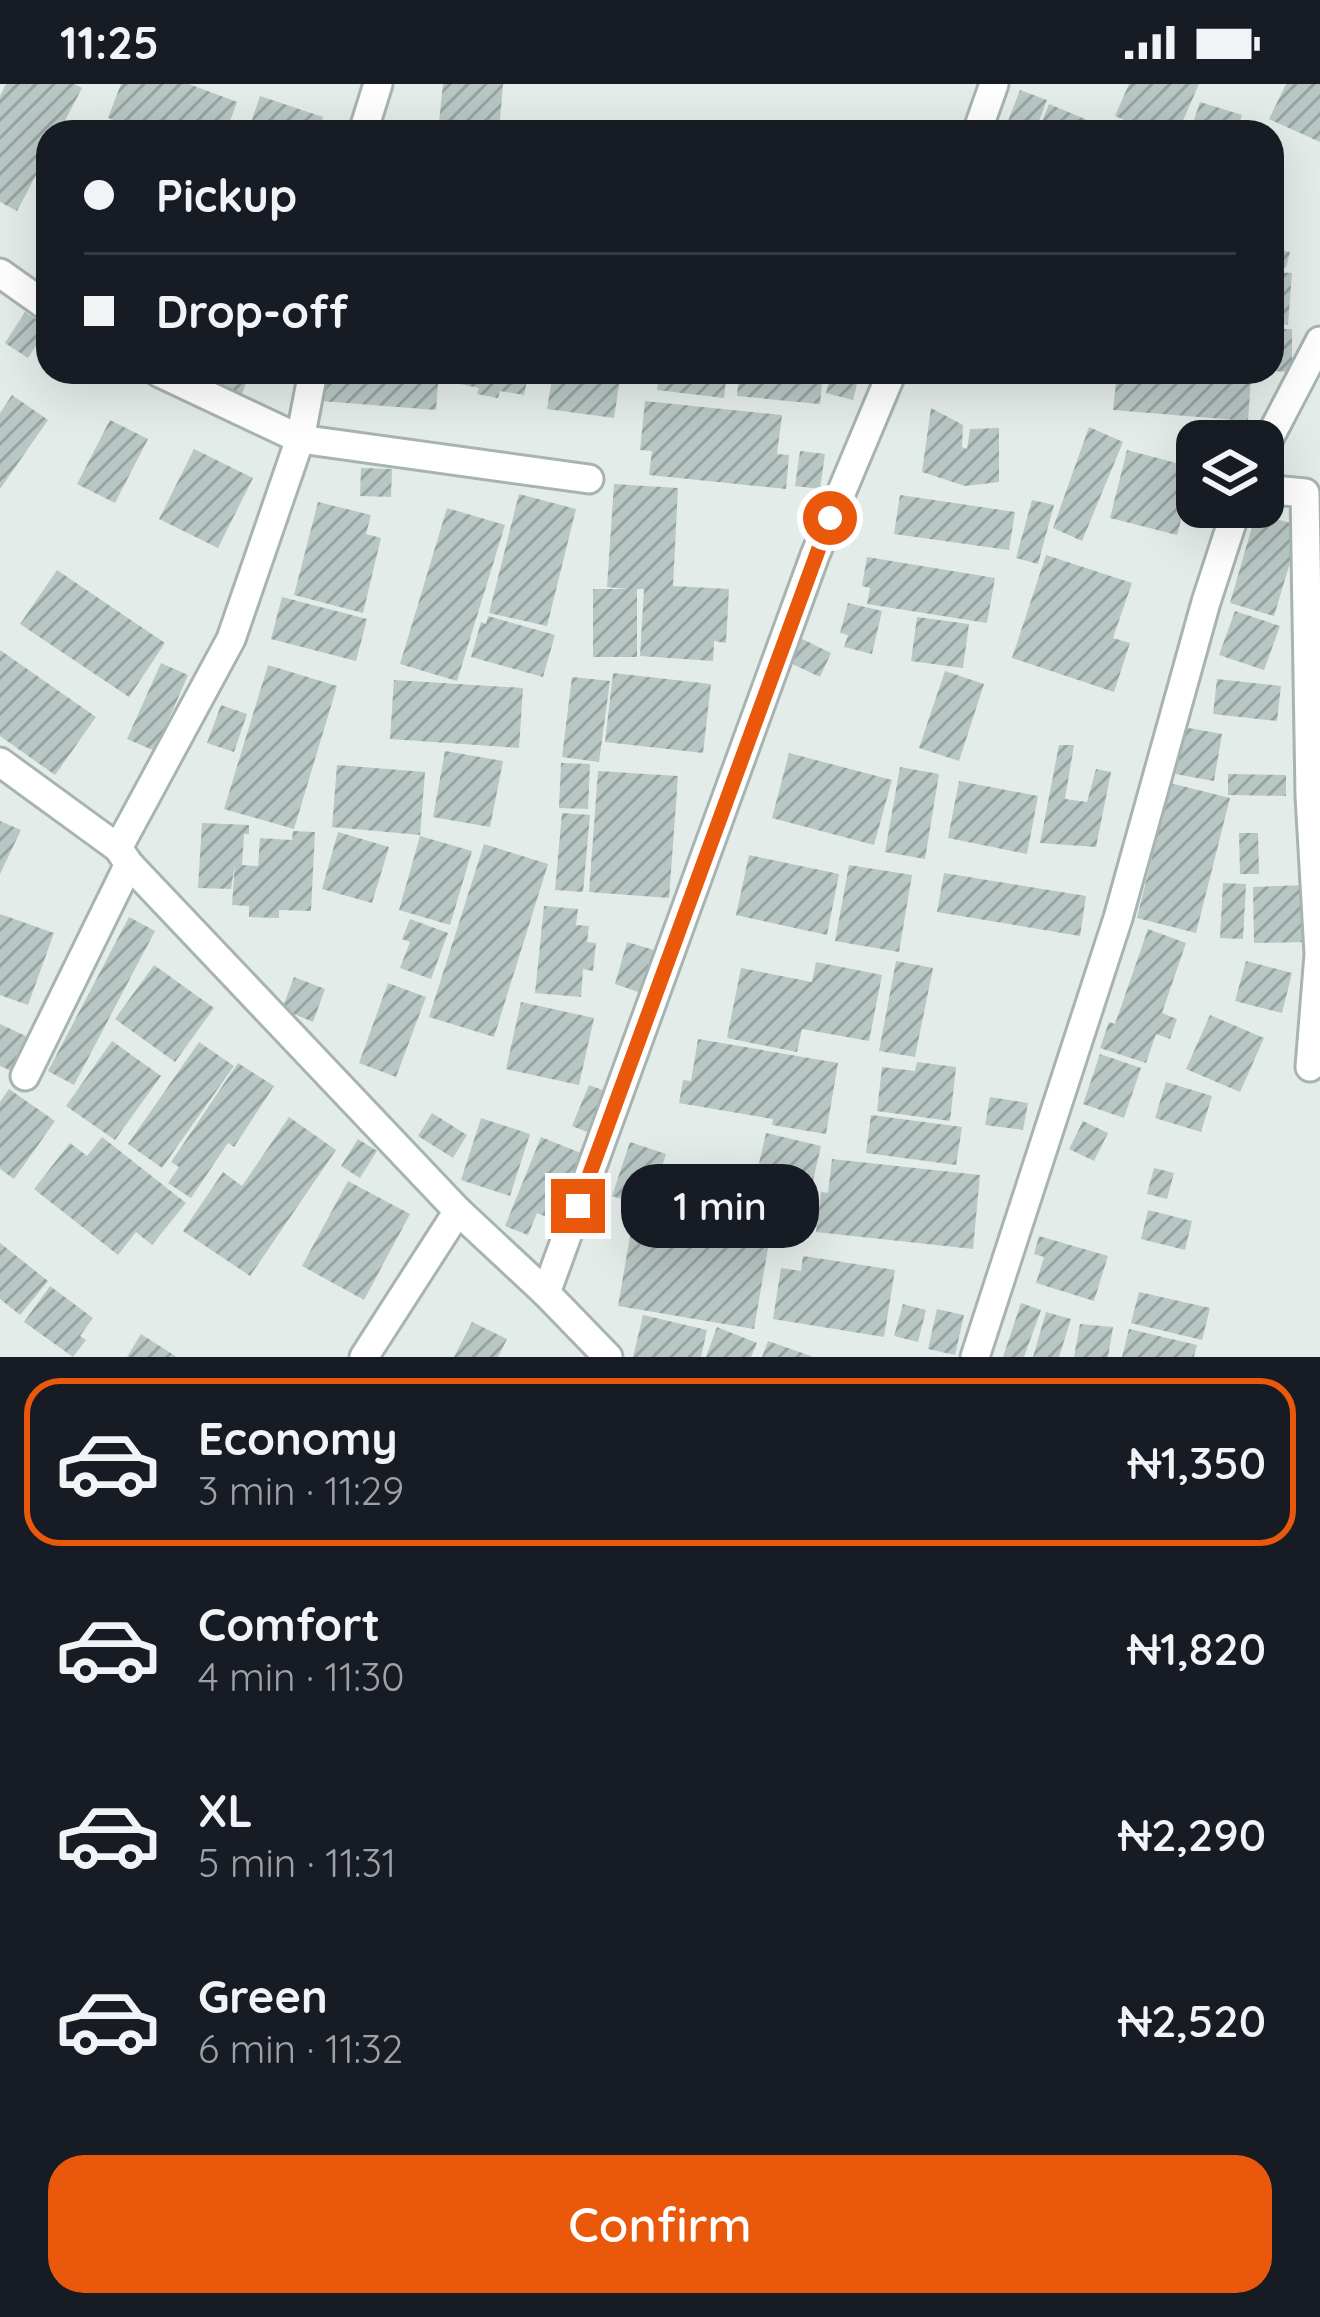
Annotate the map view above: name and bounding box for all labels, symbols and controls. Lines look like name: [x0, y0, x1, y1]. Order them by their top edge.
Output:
text: 11:25: [60, 14, 159, 70]
text: Pickup: [156, 167, 297, 223]
text: Drop-off: [156, 283, 348, 339]
map controls: [1176, 420, 1284, 528]
button: layers: [1176, 420, 1284, 528]
route start: [803, 491, 857, 545]
callout: 1 min: [620, 1164, 818, 1248]
route end: [551, 1179, 605, 1233]
text: 1 min: [673, 1181, 767, 1230]
icon: car: [54, 1408, 162, 1516]
text: Economy: [198, 1410, 398, 1466]
text: ₦1,350: [1128, 1434, 1266, 1490]
text: 3 min · 11:29: [198, 1466, 404, 1515]
icon: car: [54, 1594, 162, 1702]
text: Comfort: [198, 1596, 380, 1652]
text: ₦1,820: [1127, 1620, 1266, 1676]
text: 4 min · 11:30: [198, 1652, 404, 1701]
icon: car: [54, 1780, 162, 1888]
text: XL: [198, 1782, 253, 1838]
text: ₦2,290: [1118, 1806, 1266, 1862]
text: 5 min · 11:31: [198, 1838, 396, 1887]
icon: car: [54, 1966, 162, 2074]
text: Green: [198, 1968, 328, 2024]
text: ₦2,520: [1118, 1992, 1266, 2048]
text: 6 min · 11:32: [198, 2024, 403, 2073]
button: Confirm: [48, 2155, 1272, 2293]

